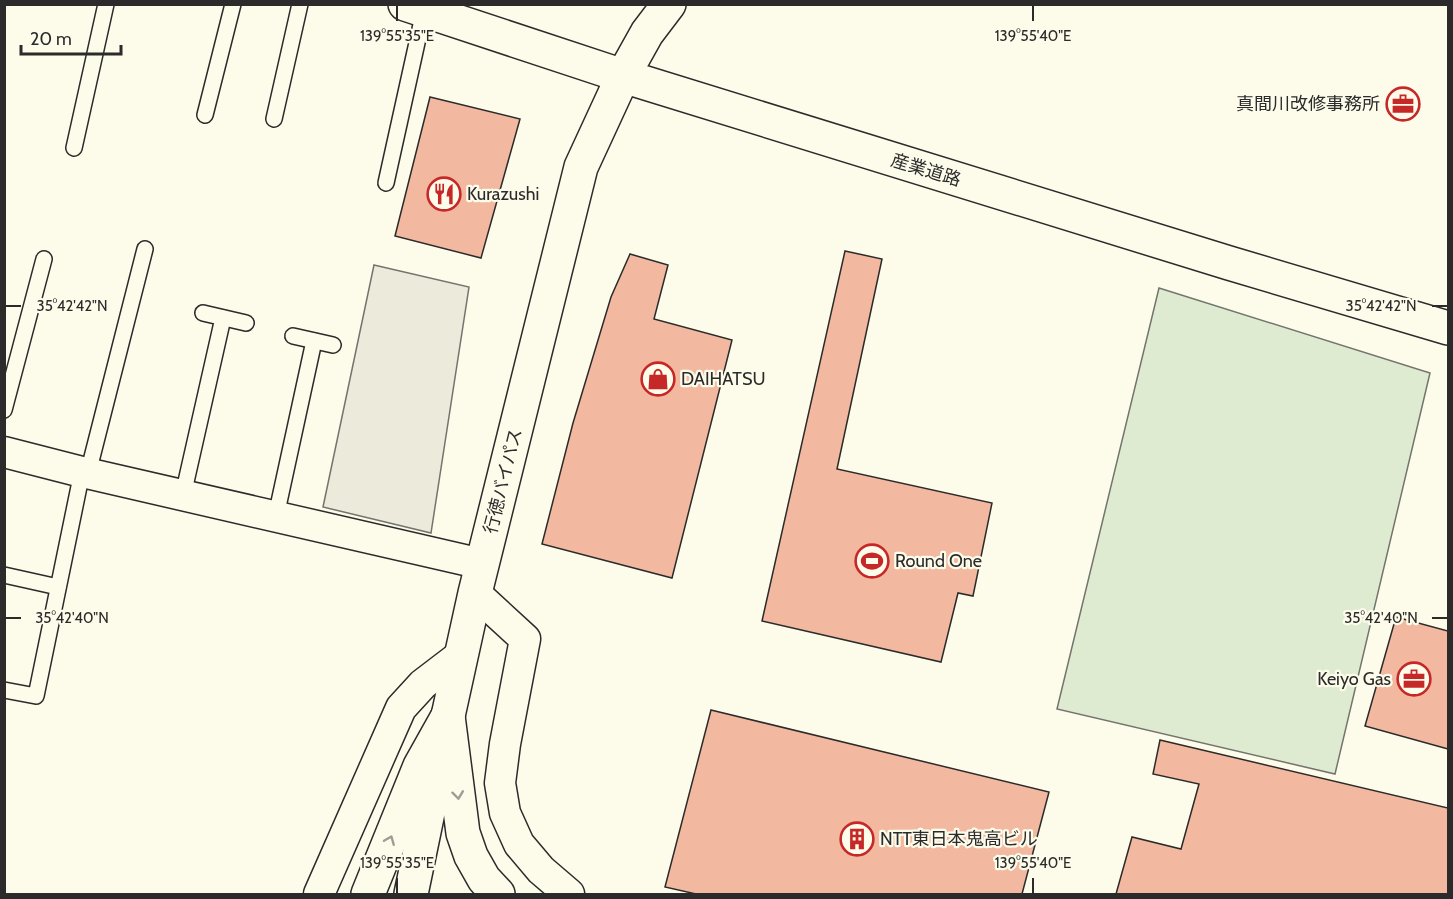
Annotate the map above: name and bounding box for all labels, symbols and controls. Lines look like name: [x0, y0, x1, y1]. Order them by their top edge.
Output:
scale bar: [21, 18, 122, 56]
text: 139°55'35"E: [360, 27, 434, 45]
text: 139°55'40"E: [995, 27, 1071, 45]
text: 20 m: [30, 28, 72, 50]
office icon: 真間川改修事務所: [1385, 86, 1421, 122]
place label: 真間川改修事務所: [1236, 93, 1380, 115]
street label: 産業道路: [888, 149, 964, 191]
restaurant icon: Kurazushi: [426, 176, 462, 212]
place label: Kurazushi: [467, 183, 539, 205]
text: 35°42'42"N: [37, 297, 107, 315]
text: 35°42'42"N: [1346, 297, 1416, 315]
shop icon: DAIHATSU: [640, 361, 676, 397]
place label: DAIHATSU: [681, 368, 766, 390]
street label: 行徳バイパス: [479, 426, 527, 536]
sports icon: Round One: [854, 543, 890, 579]
place label: Round One: [895, 550, 982, 572]
text: 35°42'40"N: [35, 609, 109, 627]
text: 35°42'40"N: [1344, 609, 1418, 627]
office icon: Keiyo Gas: [1396, 661, 1432, 697]
place label: Keiyo Gas: [1317, 668, 1391, 690]
one-way arrow: [451, 790, 464, 799]
building icon: NTT東日本鬼高ビル: [839, 821, 875, 857]
place label: NTT東日本鬼高ビル: [880, 828, 1038, 850]
one-way arrow: [383, 836, 395, 847]
text: 139°55'35"E: [360, 854, 434, 872]
text: 139°55'40"E: [995, 854, 1071, 872]

